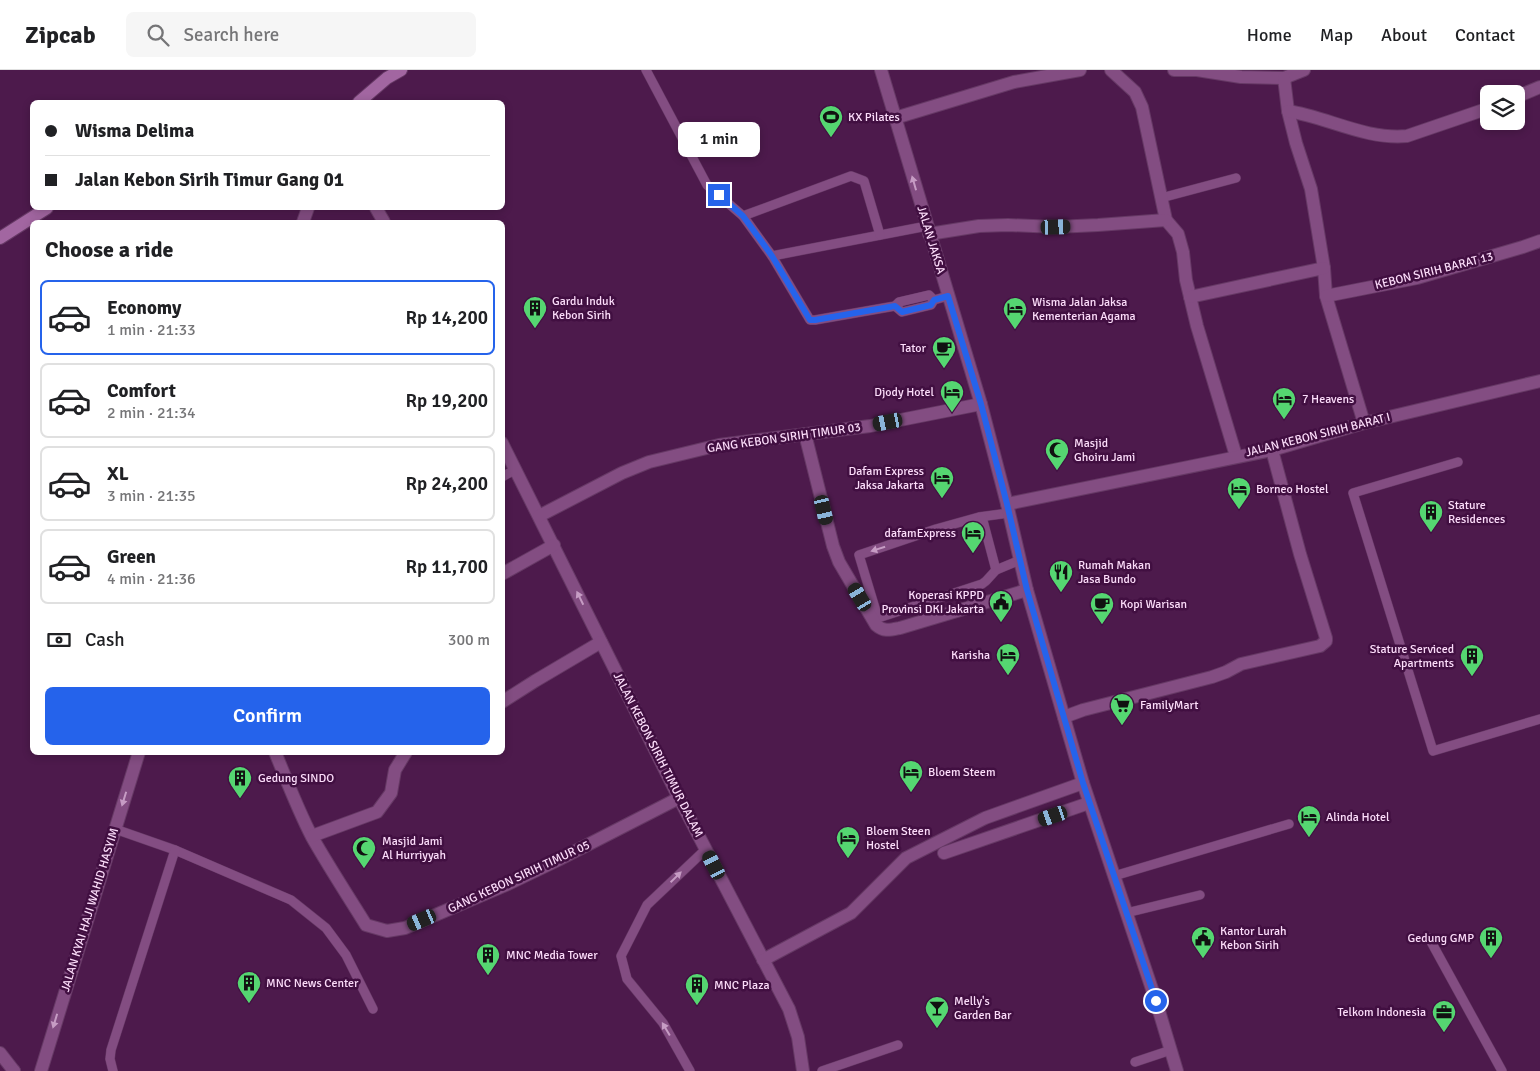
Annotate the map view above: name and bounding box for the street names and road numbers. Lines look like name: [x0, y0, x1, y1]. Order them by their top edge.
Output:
street label: JALAN JAKSA: [914, 204, 949, 276]
street label: KEBON SIRIH BARAT 13: [1373, 249, 1495, 293]
street label: JALAN KEBON SIRIH BARAT I: [1244, 410, 1392, 460]
street label: GANG KEBON SIRIH TIMUR 03: [706, 420, 862, 456]
street label: JALAN KEBON SIRIH TIMUR DALAM: [610, 670, 706, 840]
street label: JALAN KYAI HAJI WAHID HASYIM: [58, 826, 122, 994]
street label: GANG KEBON SIRIH TIMUR 05: [446, 837, 592, 917]

